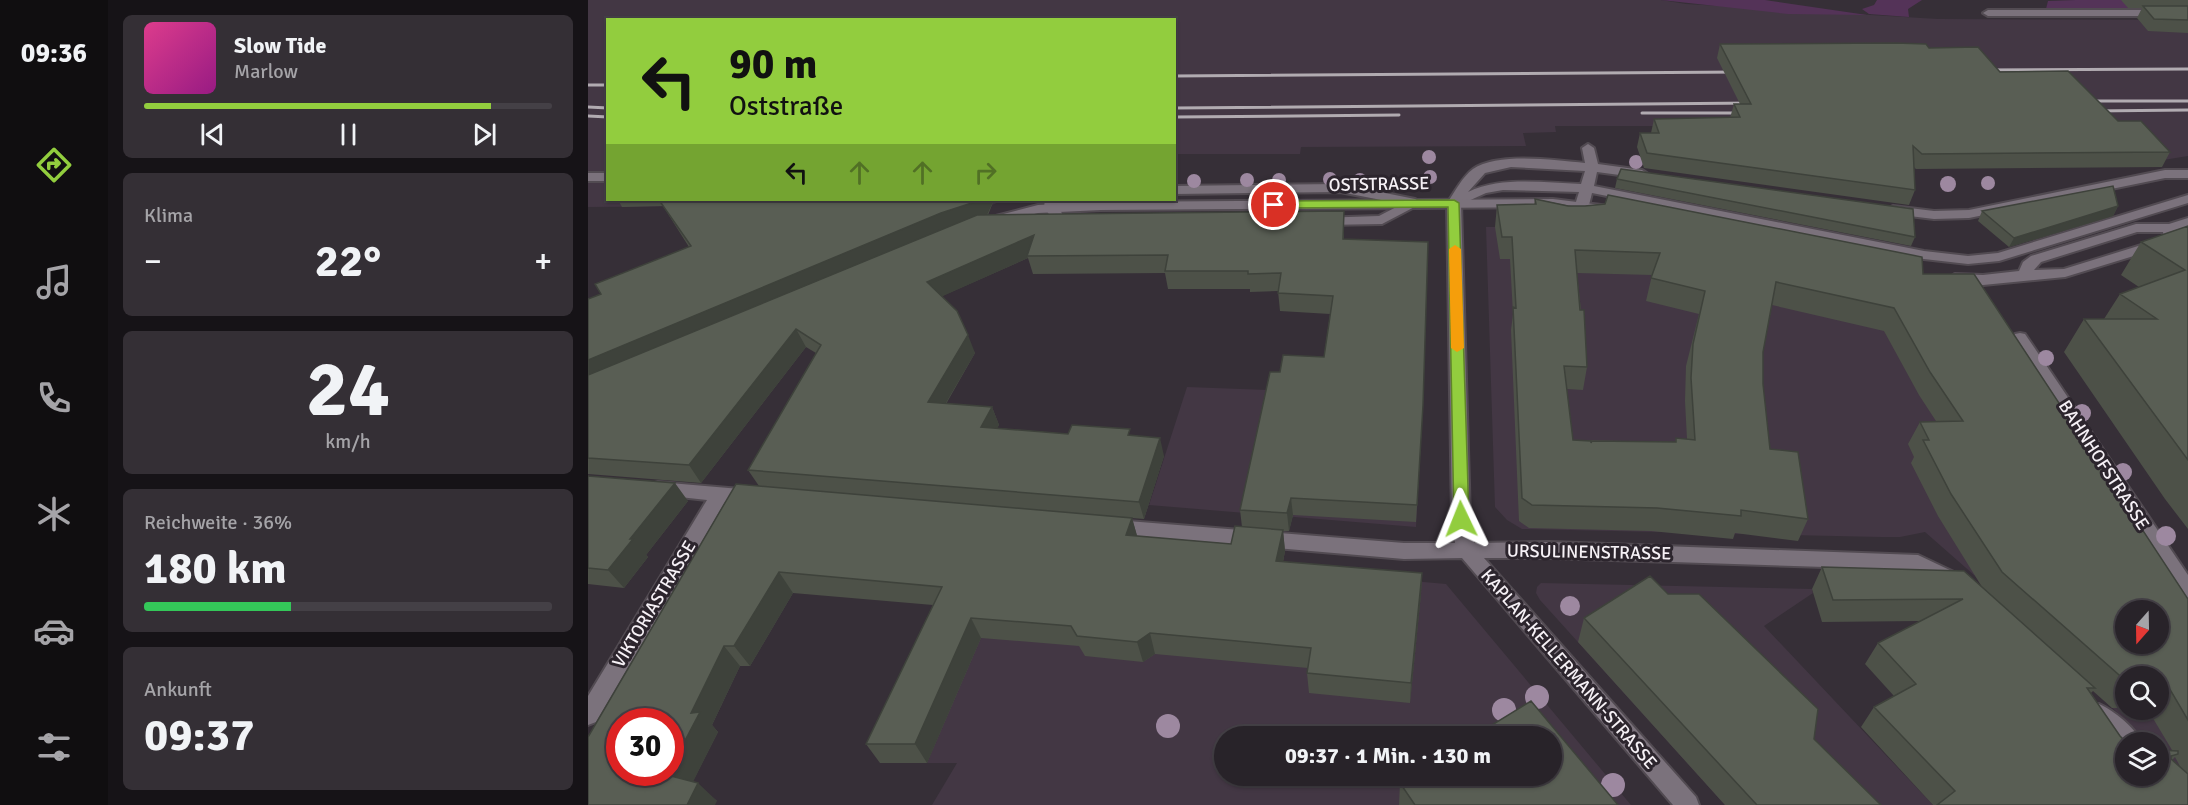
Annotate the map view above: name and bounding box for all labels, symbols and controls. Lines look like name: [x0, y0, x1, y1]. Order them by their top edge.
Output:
text: Slow Tide: [234, 32, 326, 59]
text: 09:36: [21, 37, 87, 70]
text: 90 m: [729, 39, 818, 90]
icon: left: [630, 42, 708, 120]
text: Marlow: [234, 59, 298, 84]
text: Oststraße: [729, 90, 843, 123]
icon: previous: [196, 118, 229, 151]
icon: pause: [332, 118, 365, 151]
icon: next: [468, 118, 501, 151]
icon: directions: [33, 144, 75, 186]
icon: left: [780, 156, 813, 189]
icon: ahead: [843, 156, 876, 189]
icon: ahead: [906, 156, 939, 189]
icon: right: [969, 156, 1002, 189]
street label: OSTSTRASSE: [1329, 172, 1429, 196]
pin: [1248, 179, 1299, 230]
icon: arrive: [1257, 188, 1290, 221]
text: Klima: [144, 203, 193, 228]
text: 22°: [315, 234, 381, 289]
text: −: [144, 241, 162, 282]
text: +: [534, 241, 552, 282]
icon: music: [33, 261, 75, 303]
text: 24: [306, 342, 390, 438]
icon: phone: [33, 377, 75, 419]
street label: BAHNHOFSTRASSE: [2054, 396, 2154, 534]
text: km/h: [325, 429, 371, 454]
position arrow: [1429, 487, 1493, 551]
icon: climate: [33, 493, 75, 535]
text: Reichweite · 36%: [144, 510, 292, 535]
street label: VIKTORIASTRASSE: [607, 537, 701, 671]
street label: URSULINENSTRASSE: [1507, 540, 1671, 564]
text: 180 km: [144, 541, 287, 596]
street label: KAPLAN-KELLERMANN-STRASSE: [1476, 565, 1662, 773]
north arrow: [2115, 600, 2169, 654]
map controls: [2115, 600, 2169, 786]
icon: car: [33, 610, 75, 652]
button: search: [2115, 666, 2169, 720]
text: Ankunft: [144, 677, 212, 702]
text: 09:37: [144, 708, 254, 763]
speed limit sign: 30: [606, 708, 684, 786]
icon: filters: [33, 726, 75, 768]
button: layers: [2115, 732, 2169, 786]
text: 09:37 · 1 Min. · 130 m: [1285, 742, 1491, 769]

